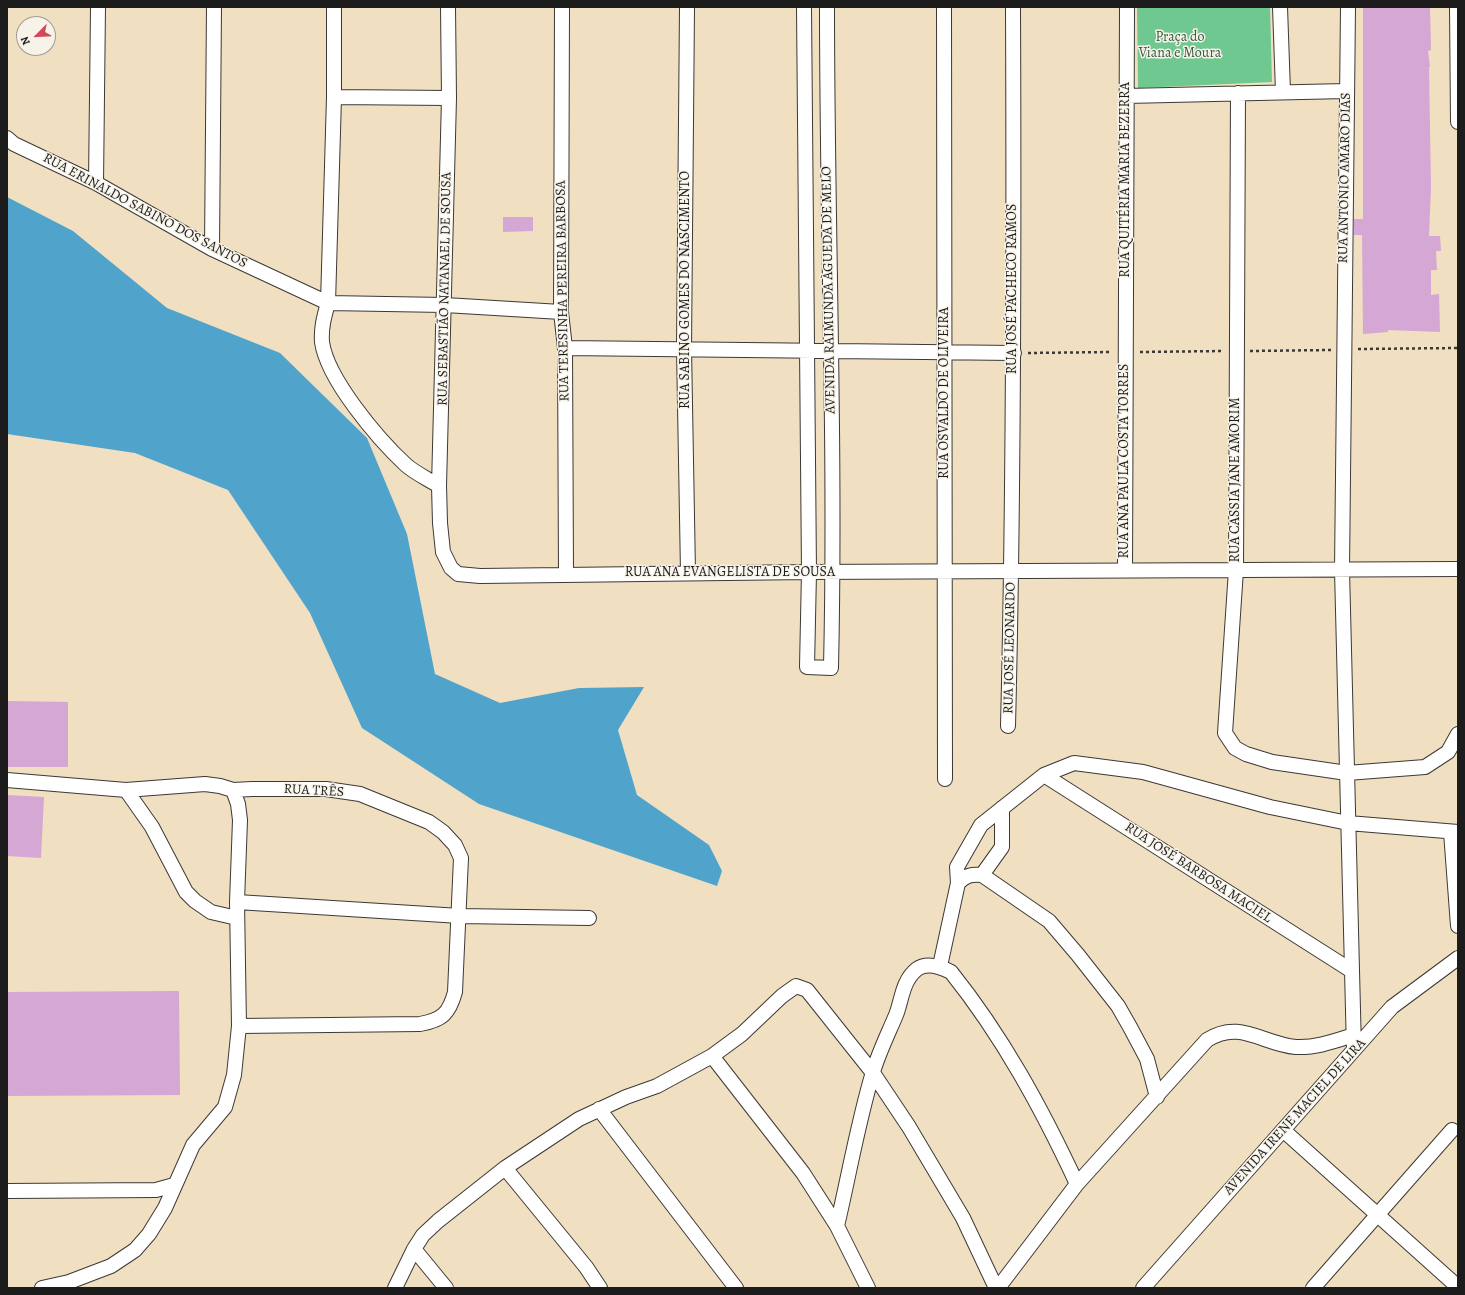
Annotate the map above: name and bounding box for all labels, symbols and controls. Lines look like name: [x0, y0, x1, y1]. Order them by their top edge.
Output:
north arrow: [16, 16, 56, 56]
park label: Praça do Viana e Moura: [1139, 30, 1221, 62]
text: N: [17, 34, 34, 47]
street label: RUA QUITÉRIA MARIA BEZERRA: [1118, 82, 1134, 278]
street label: RUA ANTONIO AMARO DIAS: [1335, 92, 1355, 264]
street label: RUA ERINALDO SABINO DOS SANTOS: [40, 150, 250, 272]
street label: AVENIDA RAIMUNDA ÀGUEDA DE MELO: [818, 166, 840, 414]
street label: RUA SABINO GOMES DO NASCIMENTO: [678, 171, 694, 409]
street label: RUA SEBASTIÃO NATANAEL DE SOUSA: [435, 172, 455, 406]
street label: RUA TERESINHA PEREIRA BARBOSA: [553, 180, 573, 402]
street label: RUA JOSÉ PACHECO RAMOS: [1005, 204, 1021, 374]
street label: RUA OSVALDO DE OLIVEIRA: [937, 307, 953, 479]
street label: RUA ANA PAULA COSTA TORRES: [1117, 364, 1133, 558]
street label: RUA CASSIA JANE AMORIM: [1228, 397, 1244, 563]
street label: RUA ANA EVANGELISTA DE SOUSA: [625, 565, 835, 581]
street label: RUA JOSÉ LEONARDO: [1000, 582, 1020, 714]
street label: RUA TRÊS: [283, 781, 345, 801]
street label: RUA JOSÉ BARBOSA MACIEL: [1121, 819, 1275, 927]
street label: AVENIDA IRENE MACIEL DE LIRA: [1220, 1035, 1370, 1199]

